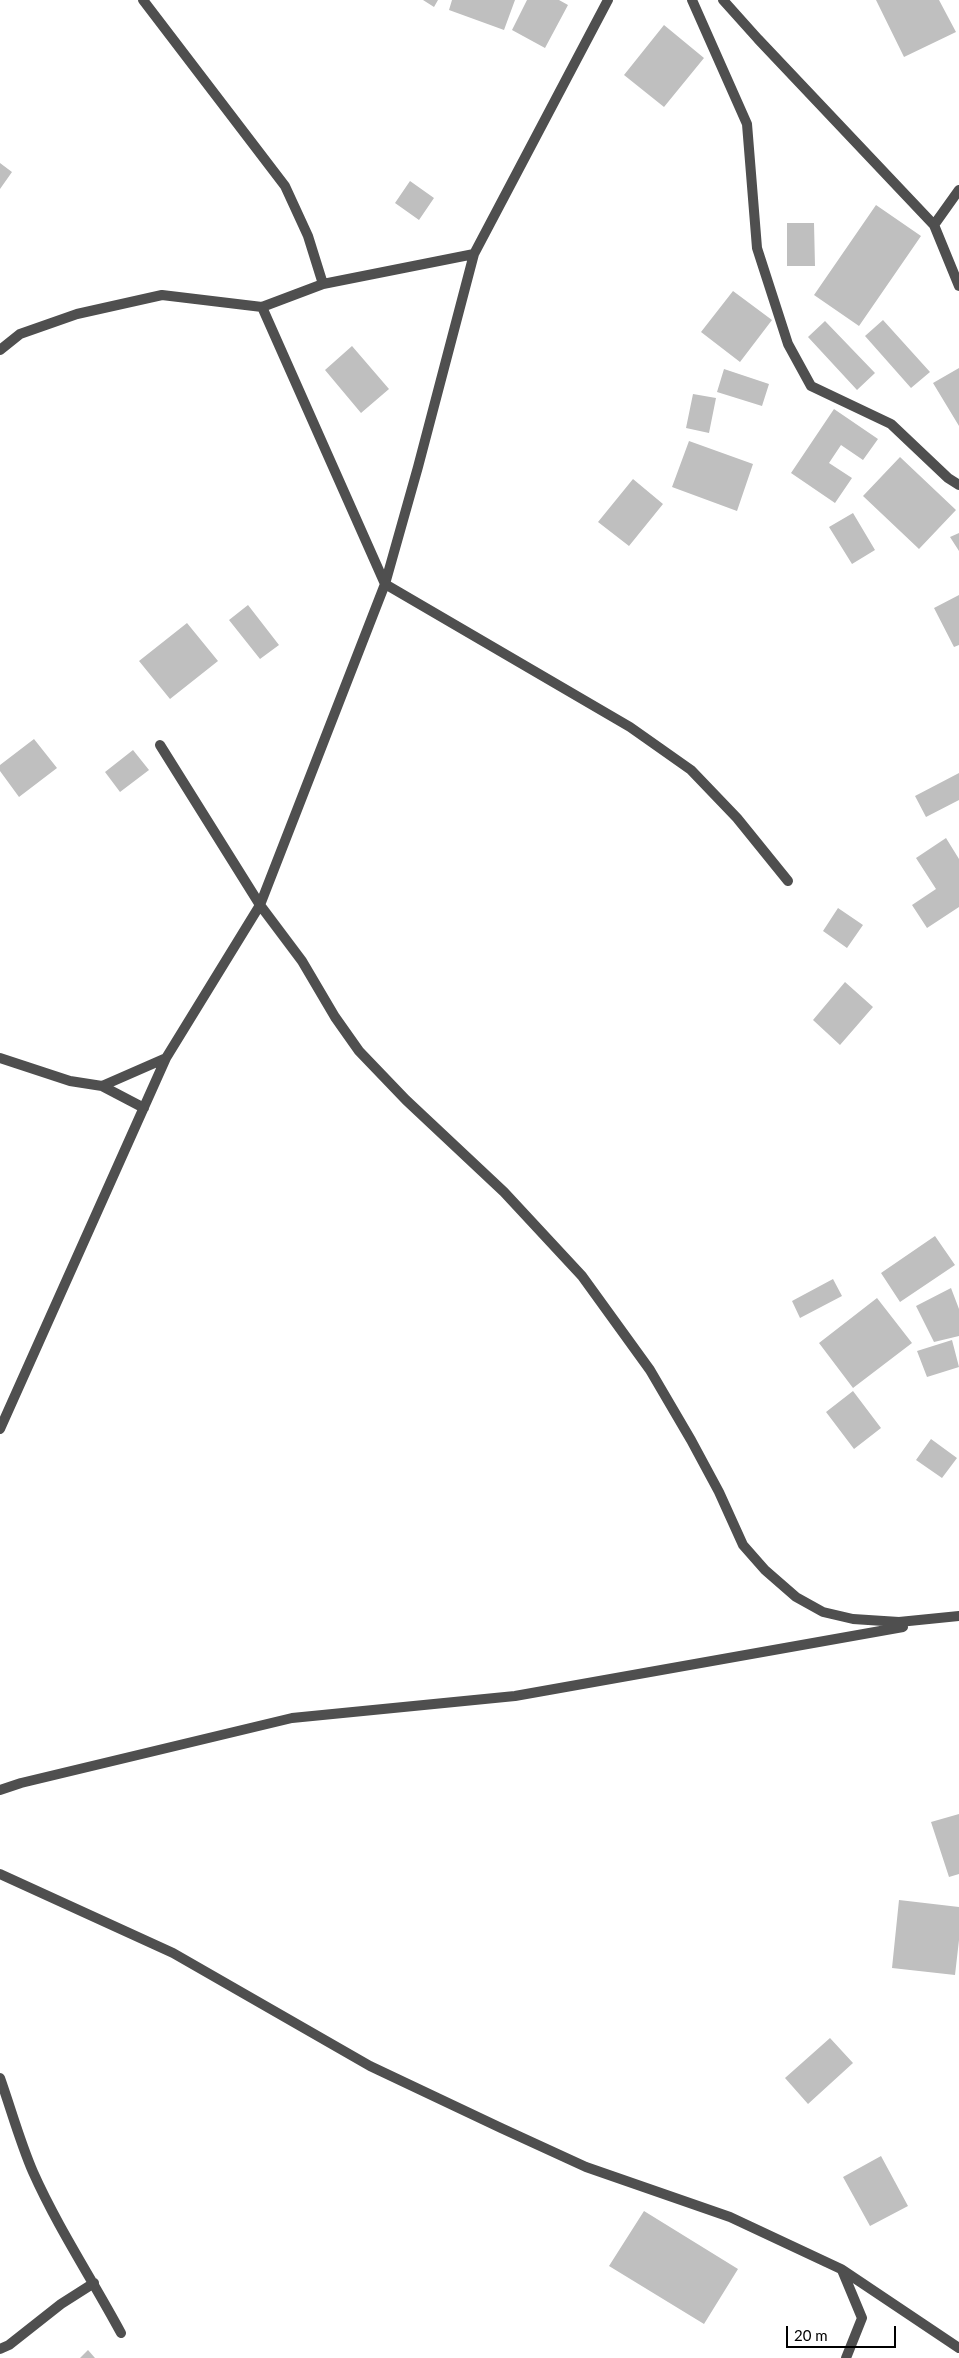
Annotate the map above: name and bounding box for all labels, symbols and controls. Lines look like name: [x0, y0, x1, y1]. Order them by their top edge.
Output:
scale bar: [789, 2316, 899, 2348]
text: 20 m: [794, 2326, 828, 2344]

